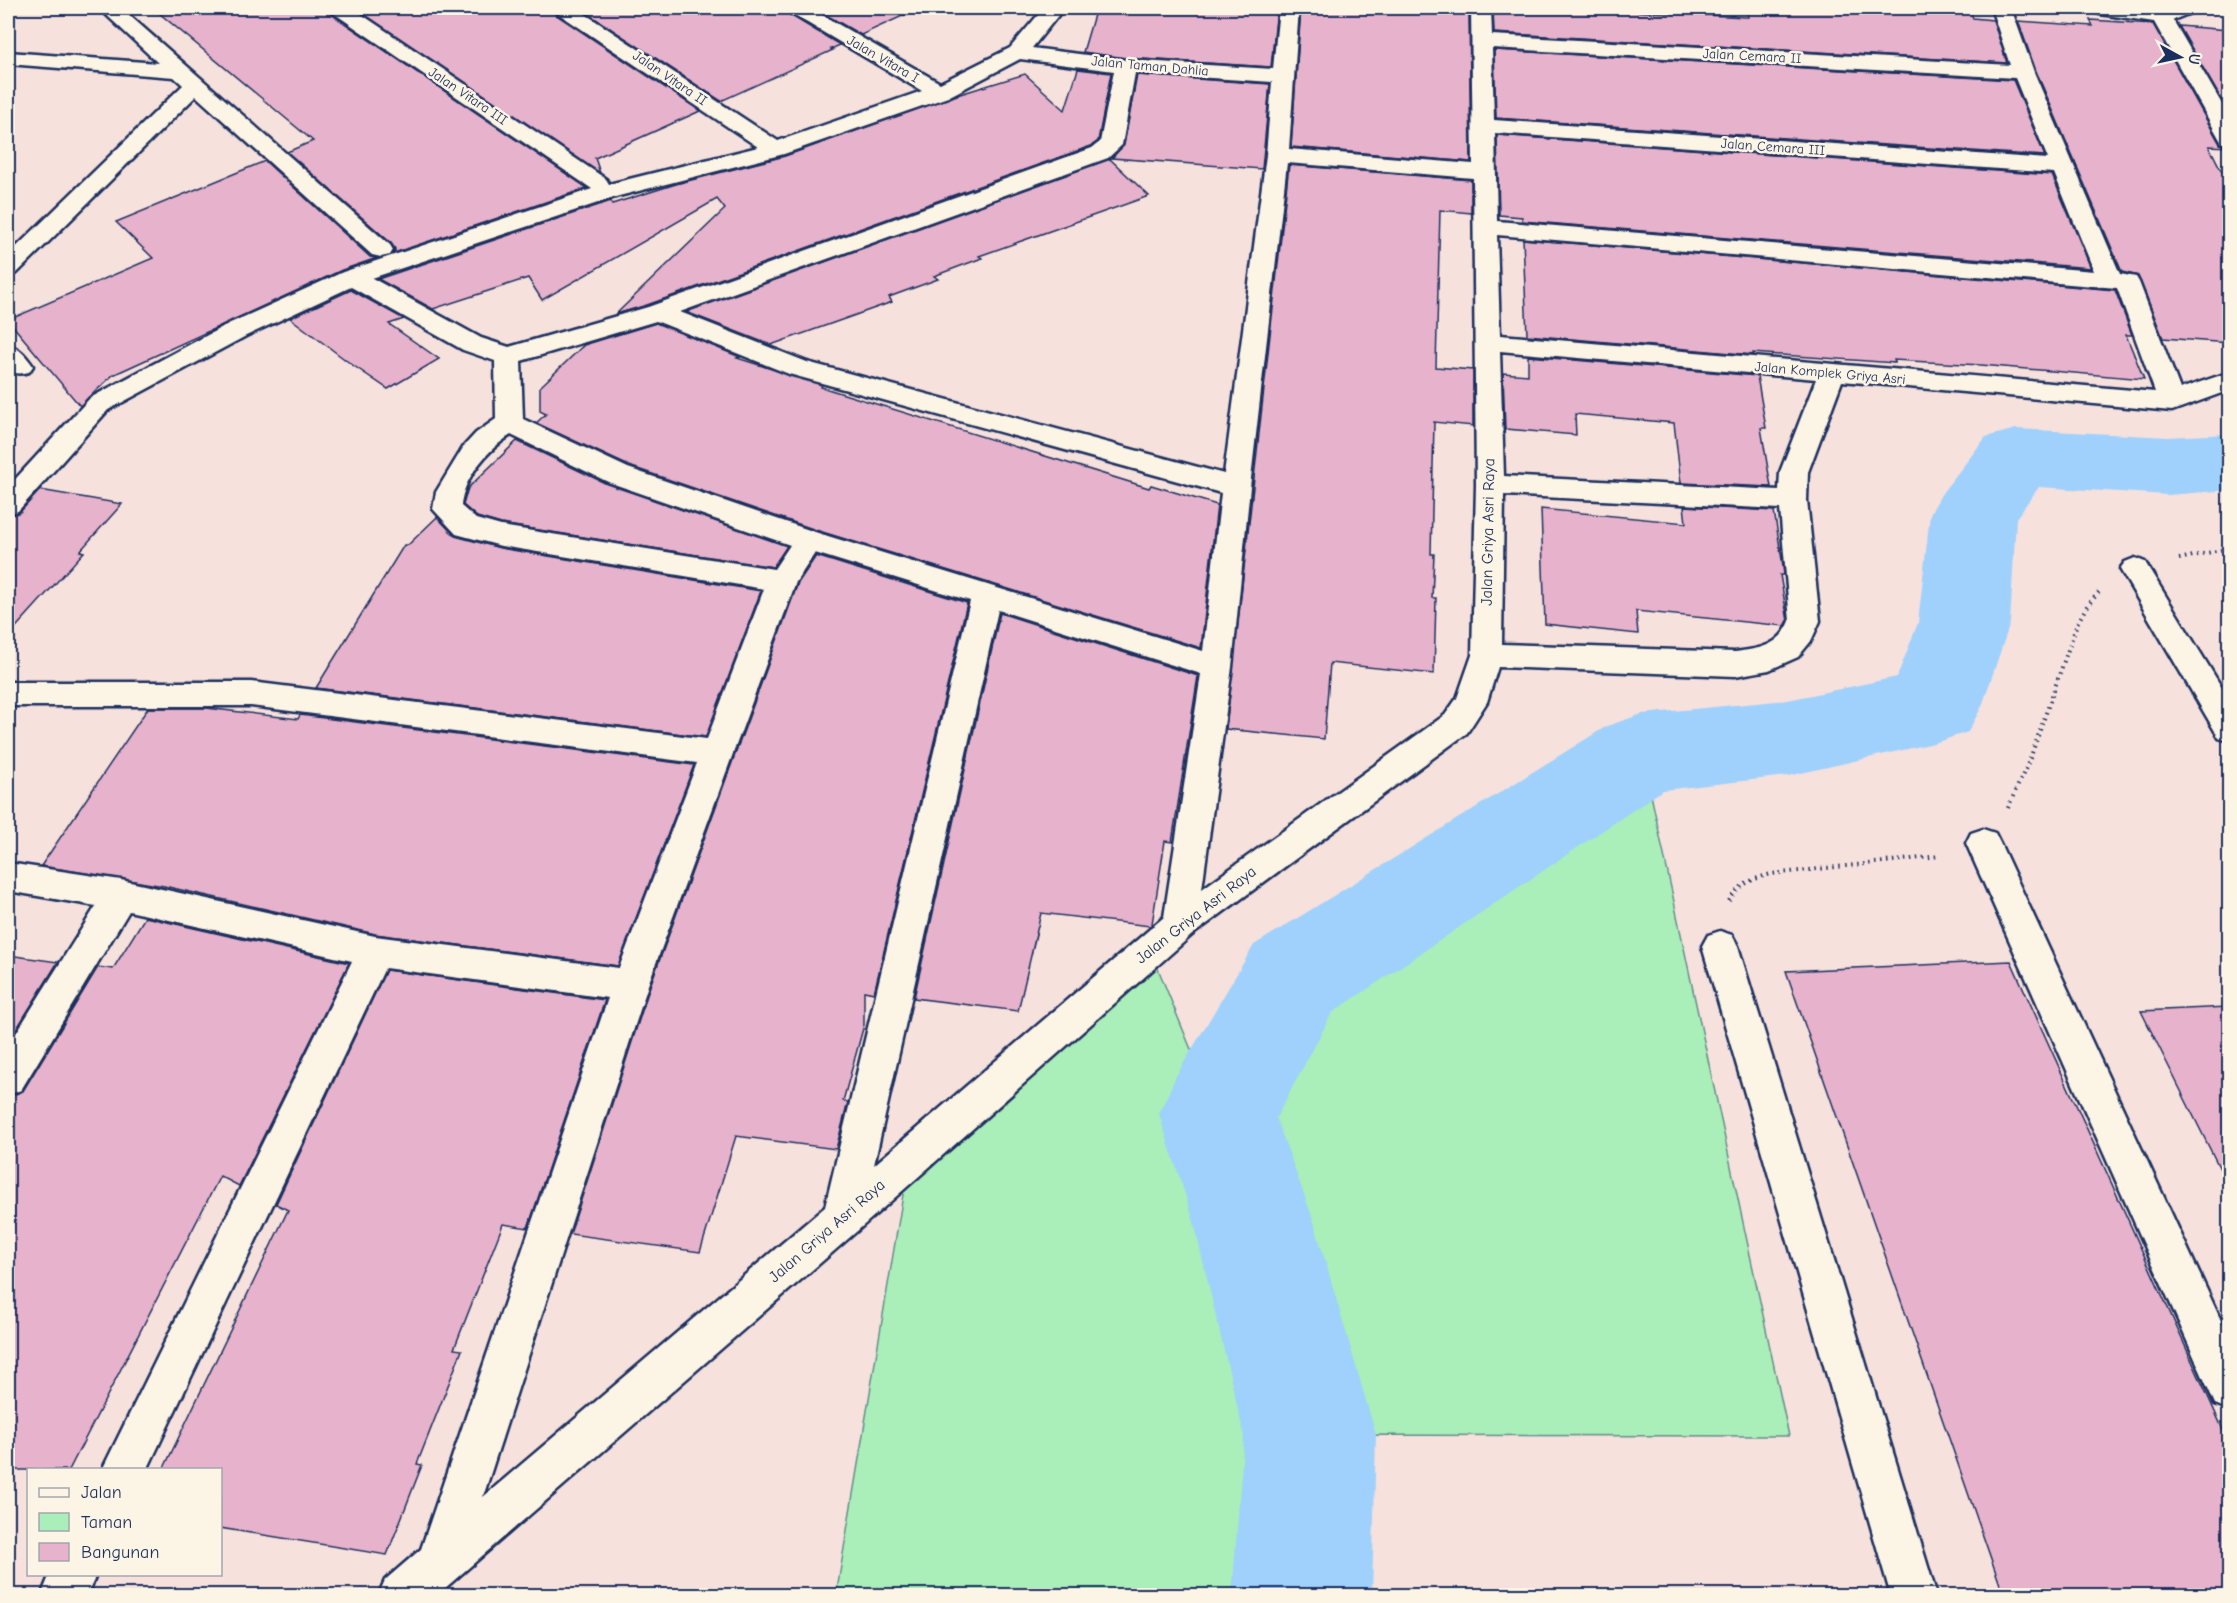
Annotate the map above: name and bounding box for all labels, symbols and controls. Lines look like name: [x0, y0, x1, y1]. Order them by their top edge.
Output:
north arrow: [2150, 27, 2210, 87]
street label: Jalan Vitara I: [844, 32, 922, 86]
street label: Jalan Cemara II: [1702, 45, 1802, 67]
street label: Jalan Vitara II: [630, 47, 710, 109]
street label: Jalan Taman Dahlia: [1091, 52, 1209, 80]
text: U: [2184, 52, 2204, 66]
street label: Jalan Vitara III: [425, 63, 511, 129]
street label: Jalan Cemara III: [1720, 135, 1826, 159]
street label: Jalan Komplek Griya Asri: [1754, 358, 1906, 388]
street label: Jalan Griya Asri Raya: [1478, 458, 1498, 606]
street label: Jalan Griya Asri Raya: [1132, 862, 1260, 968]
street label: Jalan Griya Asri Raya: [765, 1176, 889, 1286]
legend: [27, 1468, 222, 1576]
text: Jalan: [81, 1482, 122, 1503]
text: Taman: [81, 1512, 132, 1533]
text: Bangunan: [81, 1542, 159, 1563]

